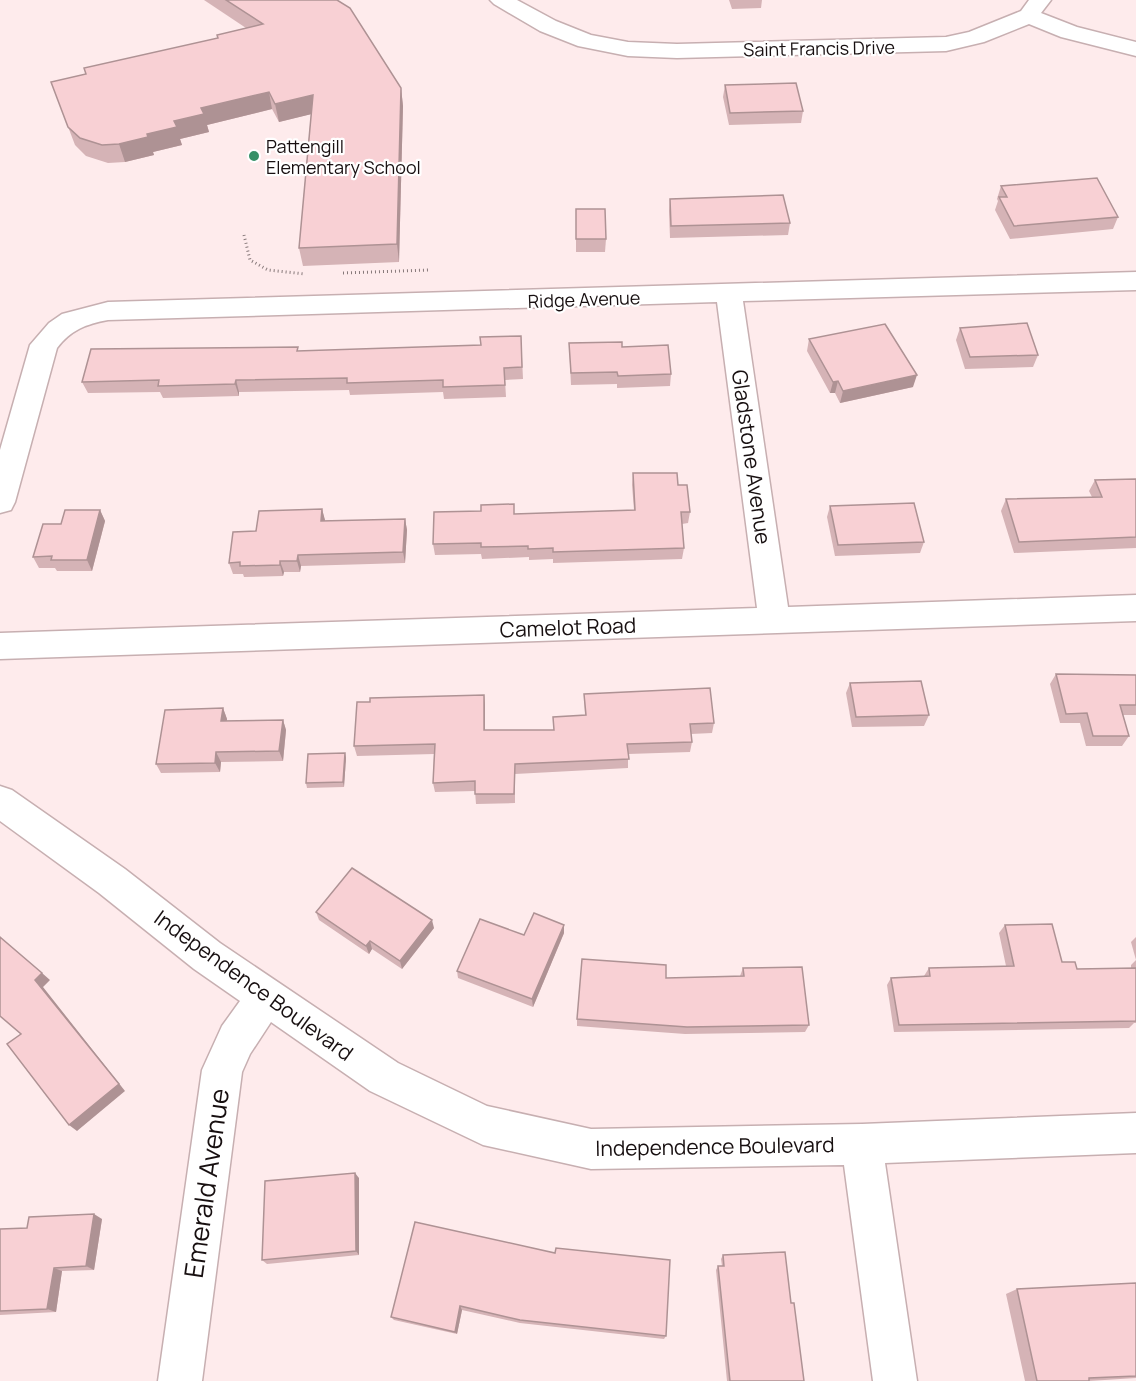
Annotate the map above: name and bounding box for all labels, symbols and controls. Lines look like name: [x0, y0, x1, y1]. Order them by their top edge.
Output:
street label: Saint Francis Drive: [743, 35, 895, 61]
place label: Pattengill Elementary School: [266, 134, 421, 179]
marker: Pattengill Elementary School: [247, 149, 261, 163]
street label: Ridge Avenue: [527, 285, 641, 313]
street label: Gladstone Avenue: [726, 368, 778, 546]
street label: Camelot Road: [499, 611, 637, 643]
street label: Independence Boulevard: [149, 903, 359, 1067]
street label: Emerald Avenue: [175, 1086, 237, 1280]
street label: Independence Boulevard: [595, 1130, 835, 1162]

